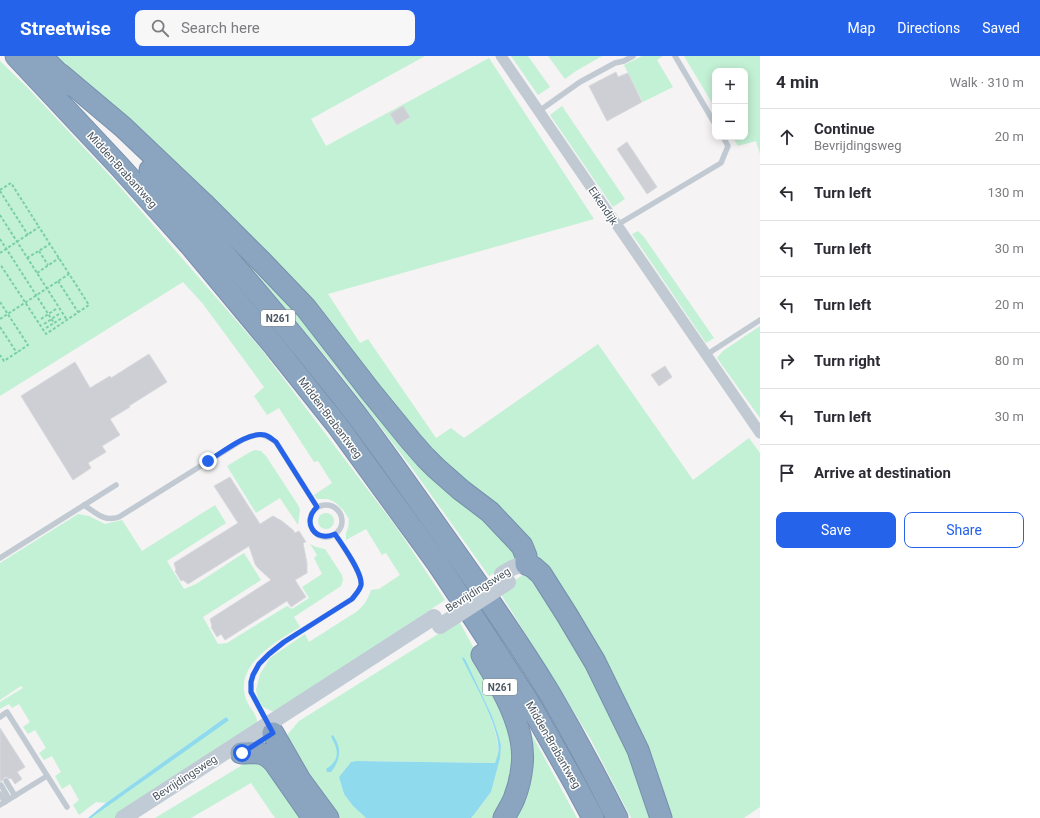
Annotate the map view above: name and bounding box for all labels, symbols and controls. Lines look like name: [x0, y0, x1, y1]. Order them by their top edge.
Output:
search box: [135, 10, 415, 46]
text: Streetwise: [20, 17, 111, 40]
icon: search: [149, 17, 171, 39]
text: Search here: [181, 19, 260, 37]
text: Map: [848, 20, 875, 36]
text: Directions: [897, 20, 960, 36]
text: Saved: [982, 20, 1020, 36]
map controls: [712, 68, 748, 140]
button: +: [712, 68, 748, 104]
text: 4 min: [776, 72, 819, 92]
text: Walk · 310 m: [949, 75, 1024, 90]
button: −: [712, 104, 748, 140]
text: Continue: [814, 120, 875, 138]
icon: ahead: [776, 126, 798, 148]
street label: Midden-Brabantweg: [84, 129, 160, 211]
text: 20 m: [995, 129, 1024, 144]
text: Bevrijdingsweg: [814, 138, 902, 153]
icon: left: [776, 182, 798, 204]
street label: Eikendijk: [585, 184, 621, 228]
text: Turn left: [814, 184, 871, 202]
text: 130 m: [987, 185, 1024, 200]
icon: left: [776, 238, 798, 260]
text: Turn left: [814, 240, 871, 258]
text: 30 m: [995, 241, 1024, 256]
icon: left: [776, 294, 798, 316]
text: Turn left: [814, 296, 871, 314]
text: 20 m: [995, 297, 1024, 312]
road number: N261: [261, 310, 295, 326]
icon: right: [776, 350, 798, 372]
text: Turn right: [814, 352, 880, 370]
text: 80 m: [995, 353, 1024, 368]
street label: Midden-Brabantweg: [295, 375, 365, 461]
icon: left: [776, 406, 798, 428]
text: Turn left: [814, 408, 871, 426]
text: 30 m: [995, 409, 1024, 424]
route end: [199, 452, 217, 470]
icon: arrive: [776, 462, 798, 484]
text: Arrive at destination: [814, 464, 951, 482]
button: Save: [776, 512, 896, 548]
button: Share: [904, 512, 1024, 548]
street label: Bevrijdingsweg: [443, 565, 513, 615]
road number: N261: [483, 679, 517, 695]
street label: Midden-Brabantweg: [523, 699, 583, 791]
route start: [233, 744, 251, 762]
street label: Bevrijdingsweg: [150, 752, 220, 804]

